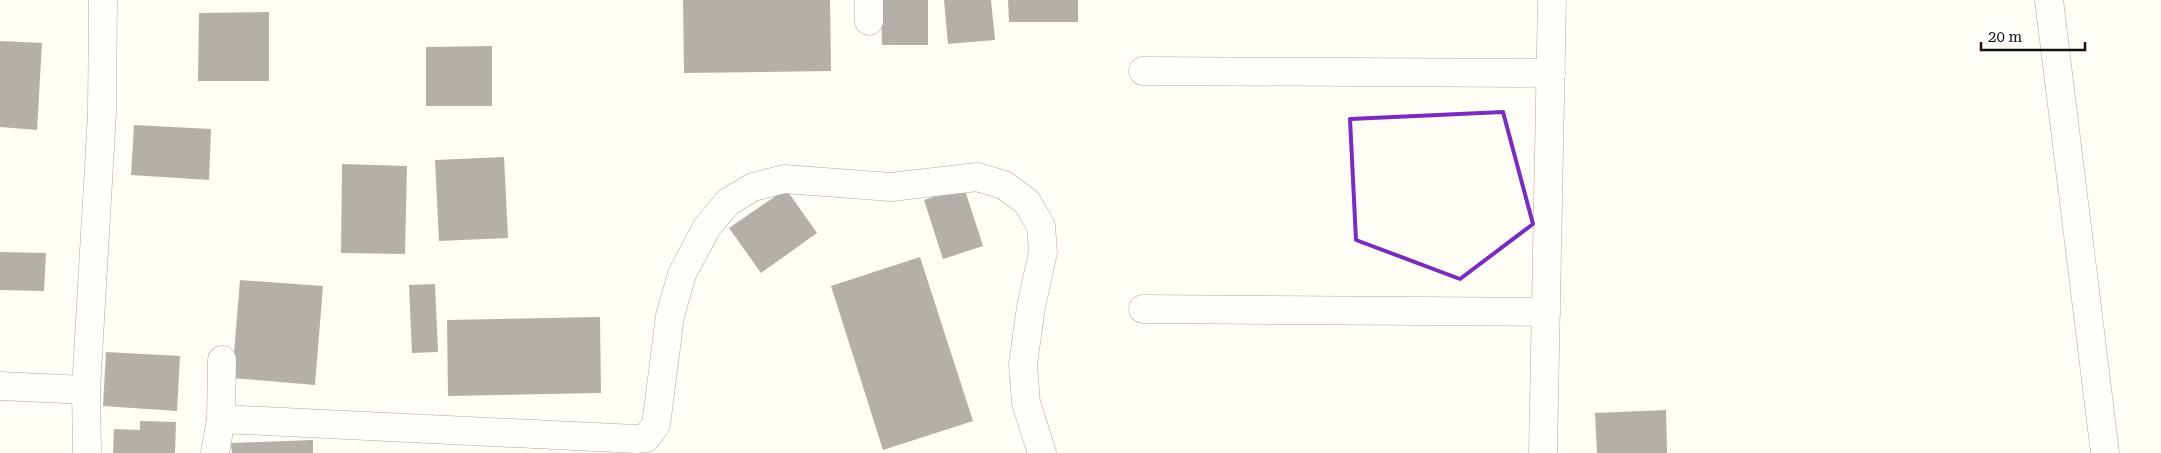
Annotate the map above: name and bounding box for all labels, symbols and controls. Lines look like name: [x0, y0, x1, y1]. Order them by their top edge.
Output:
scale bar: [1981, 20, 2085, 52]
text: 20 m: [1988, 28, 2023, 46]

